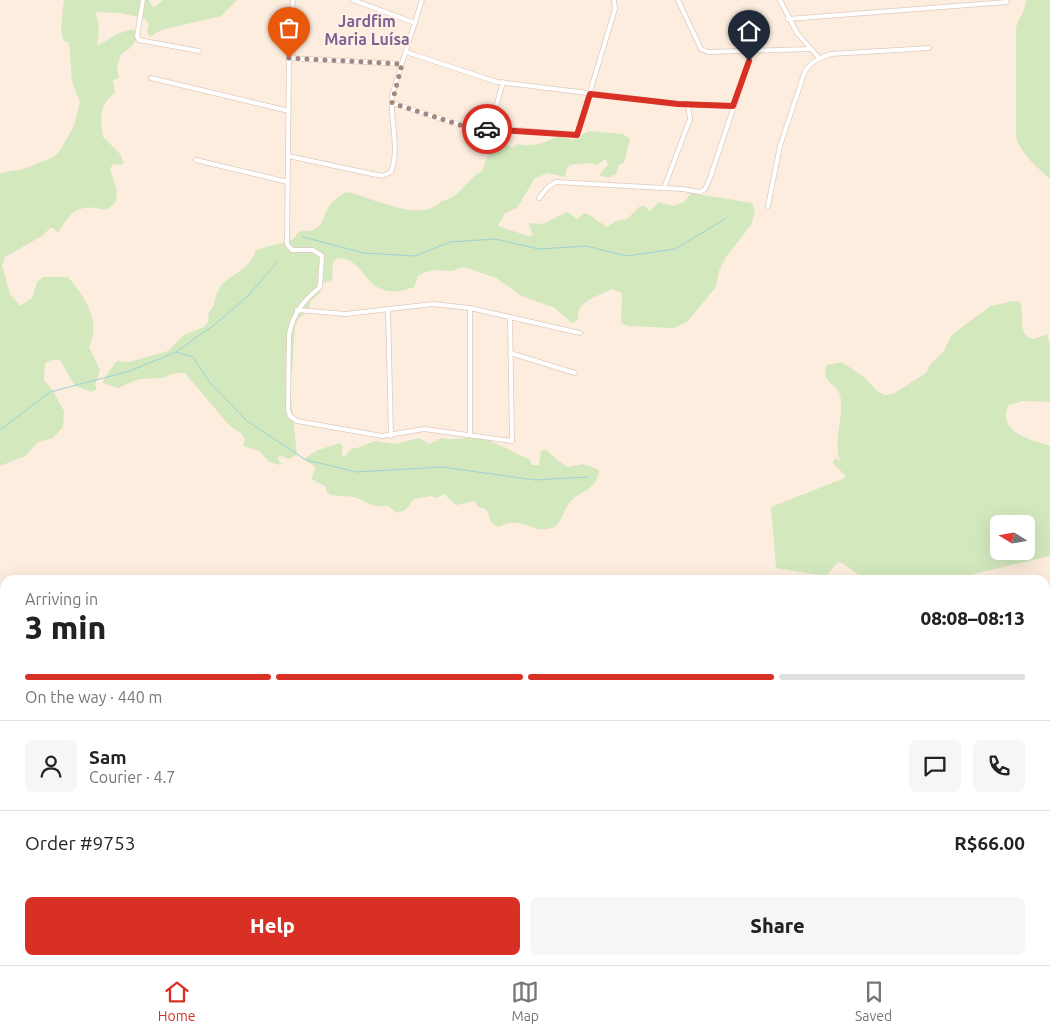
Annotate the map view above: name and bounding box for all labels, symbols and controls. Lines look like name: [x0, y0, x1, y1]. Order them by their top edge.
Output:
pin: [268, 7, 310, 58]
pin: [728, 10, 770, 61]
district label: Jardfim Maria Luísa: [324, 12, 410, 48]
icon: bag: [275, 14, 303, 42]
icon: home: [735, 17, 763, 45]
courier: [462, 104, 512, 154]
icon: car: [473, 115, 501, 143]
north arrow: [990, 515, 1035, 560]
map controls: [990, 515, 1035, 560]
text: Arriving in: [25, 590, 98, 608]
text: 08:08–08:13: [920, 607, 1025, 629]
text: 3 min: [25, 609, 106, 645]
text: On the way · 440 m: [25, 688, 162, 706]
button: person: [25, 740, 77, 792]
button: chat: [909, 740, 961, 792]
button: phone: [973, 740, 1025, 792]
text: Sam: [89, 746, 127, 768]
text: Courier · 4.7: [89, 768, 175, 786]
text: Order #9753: [25, 832, 135, 854]
text: R$66.00: [954, 832, 1025, 854]
button: Help: [25, 897, 520, 955]
button: Share: [530, 897, 1025, 955]
tab: Home: [158, 978, 196, 1024]
tab: Map: [511, 978, 539, 1024]
tab: Saved: [855, 978, 892, 1024]

